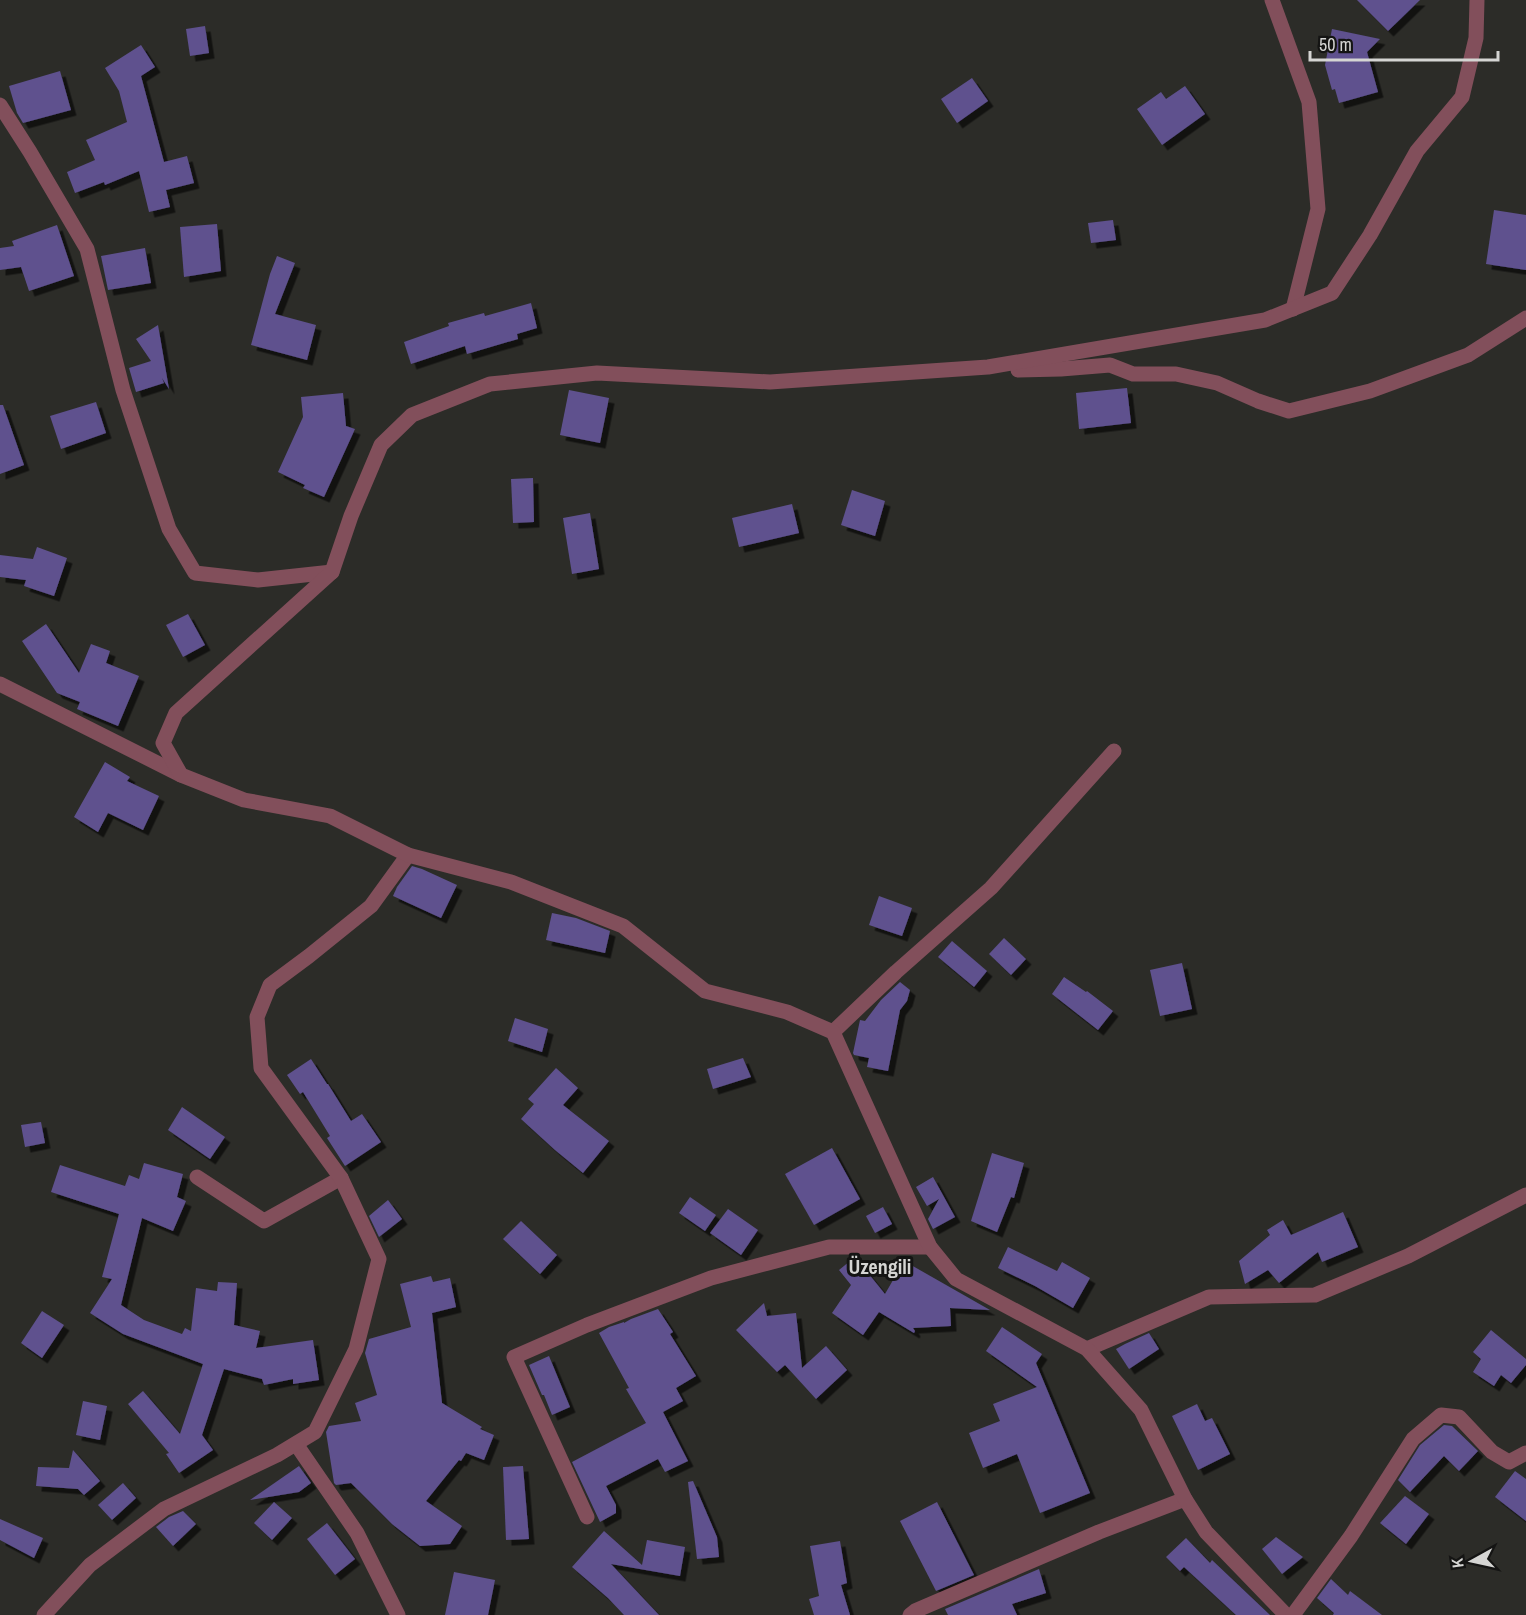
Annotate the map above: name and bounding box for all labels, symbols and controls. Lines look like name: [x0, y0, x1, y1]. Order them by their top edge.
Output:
scale bar: [1310, 24, 1498, 62]
text: 50 m: [1319, 32, 1352, 57]
district label: Üzengili: [849, 1253, 911, 1280]
north arrow: [1442, 1531, 1502, 1591]
text: K: [1446, 1556, 1469, 1569]

